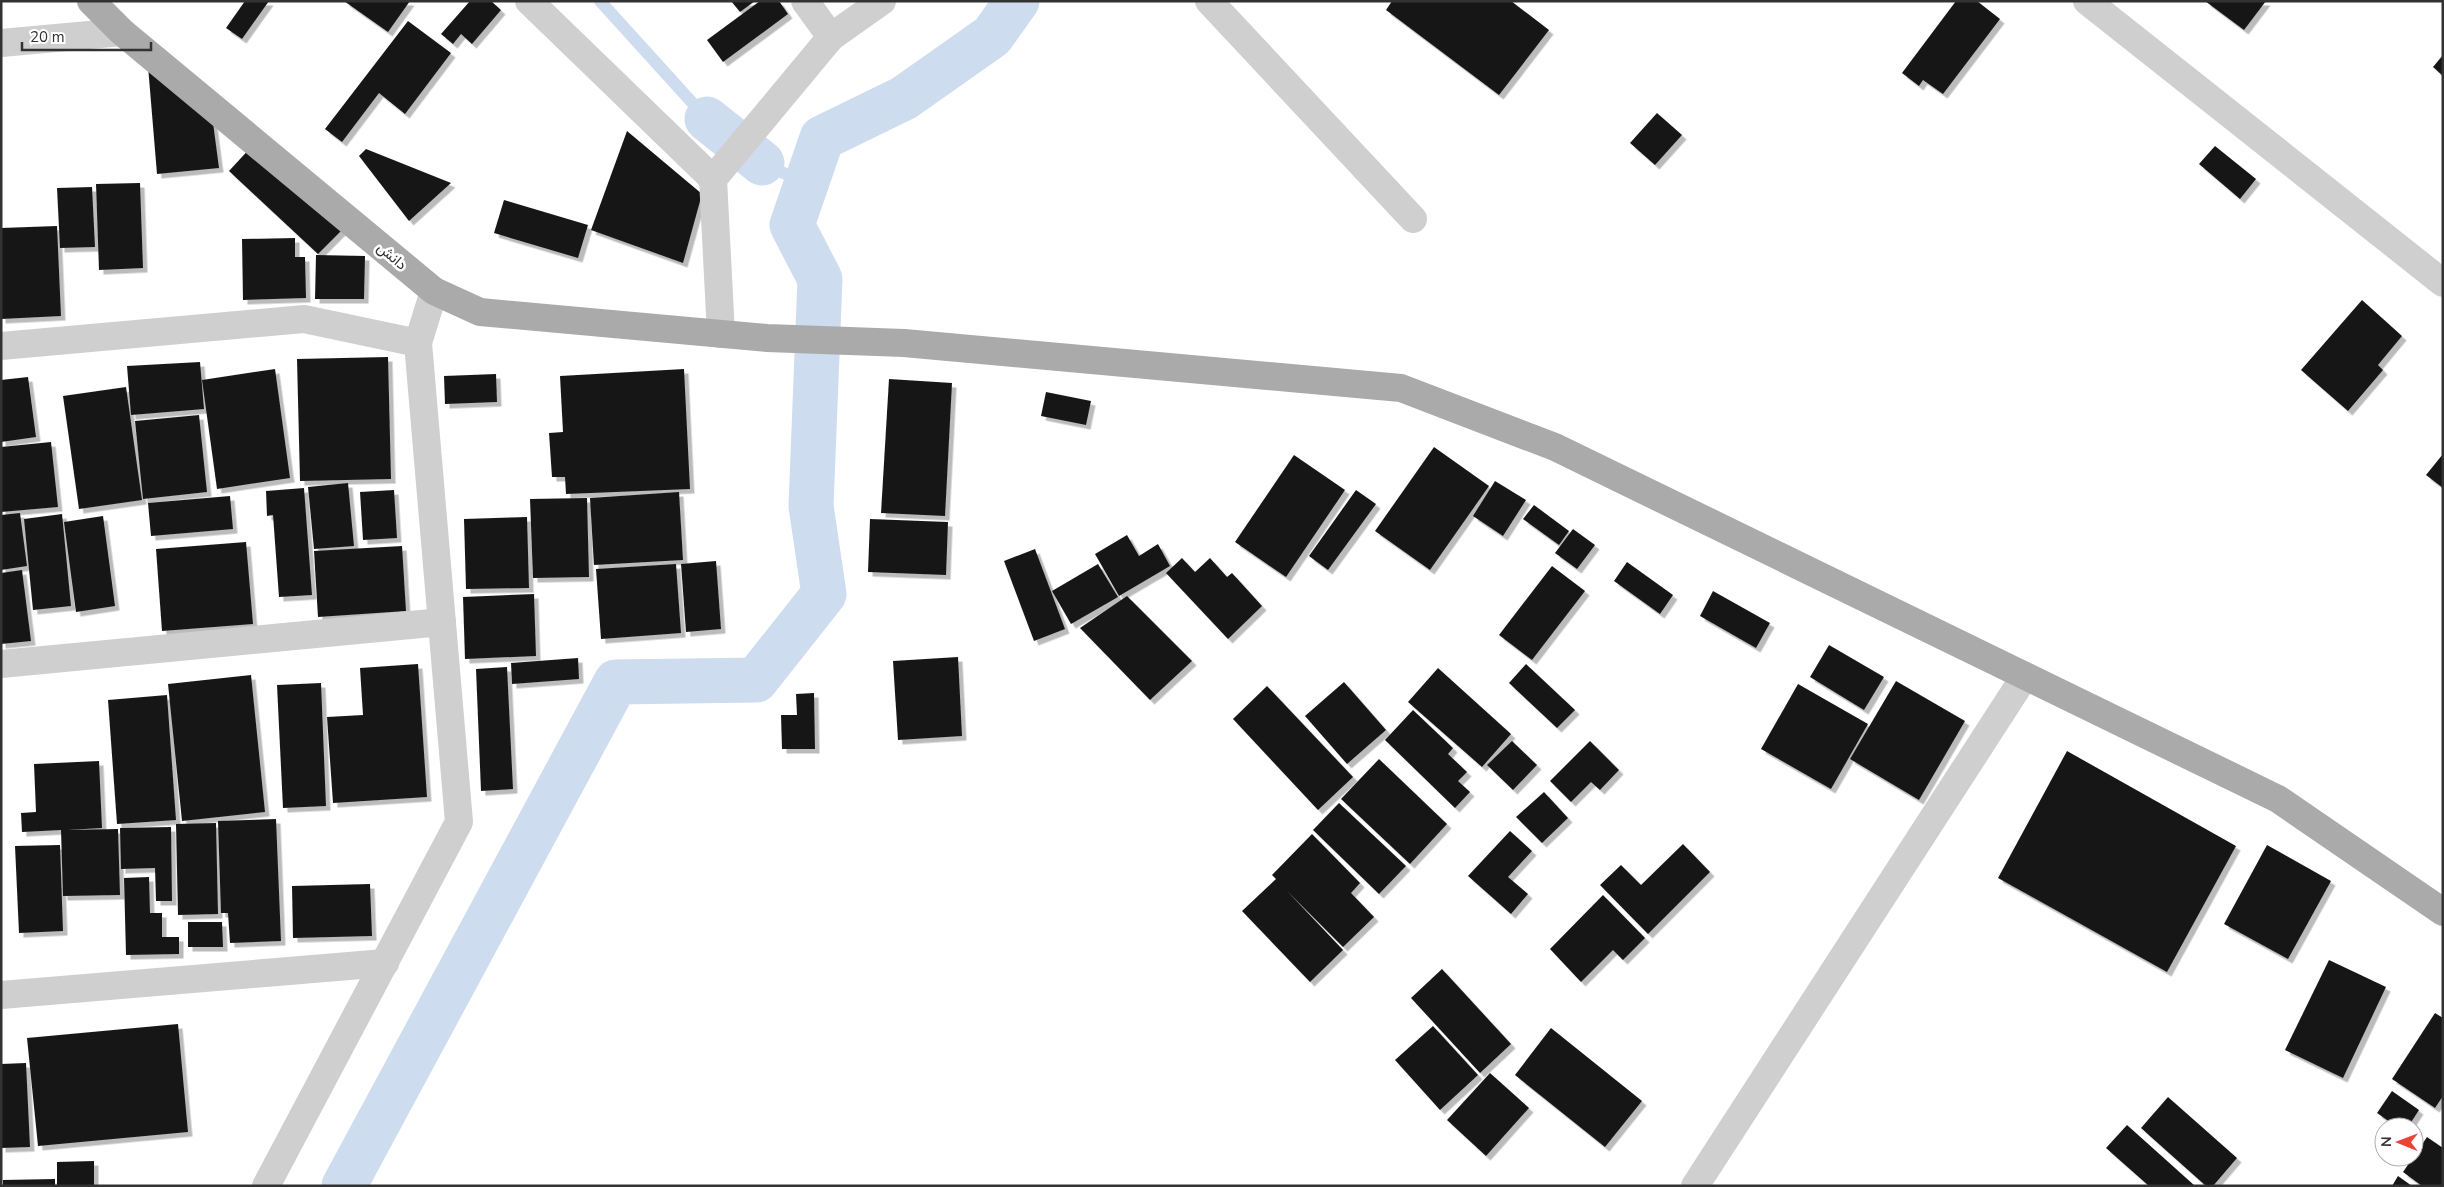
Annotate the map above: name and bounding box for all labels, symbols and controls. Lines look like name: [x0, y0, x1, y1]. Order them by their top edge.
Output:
scale bar: [22, 20, 151, 52]
text: 20 m: [30, 27, 65, 47]
street label: دانش: [373, 238, 411, 274]
north arrow: [2374, 1117, 2424, 1167]
text: N: [2377, 1136, 2396, 1147]

